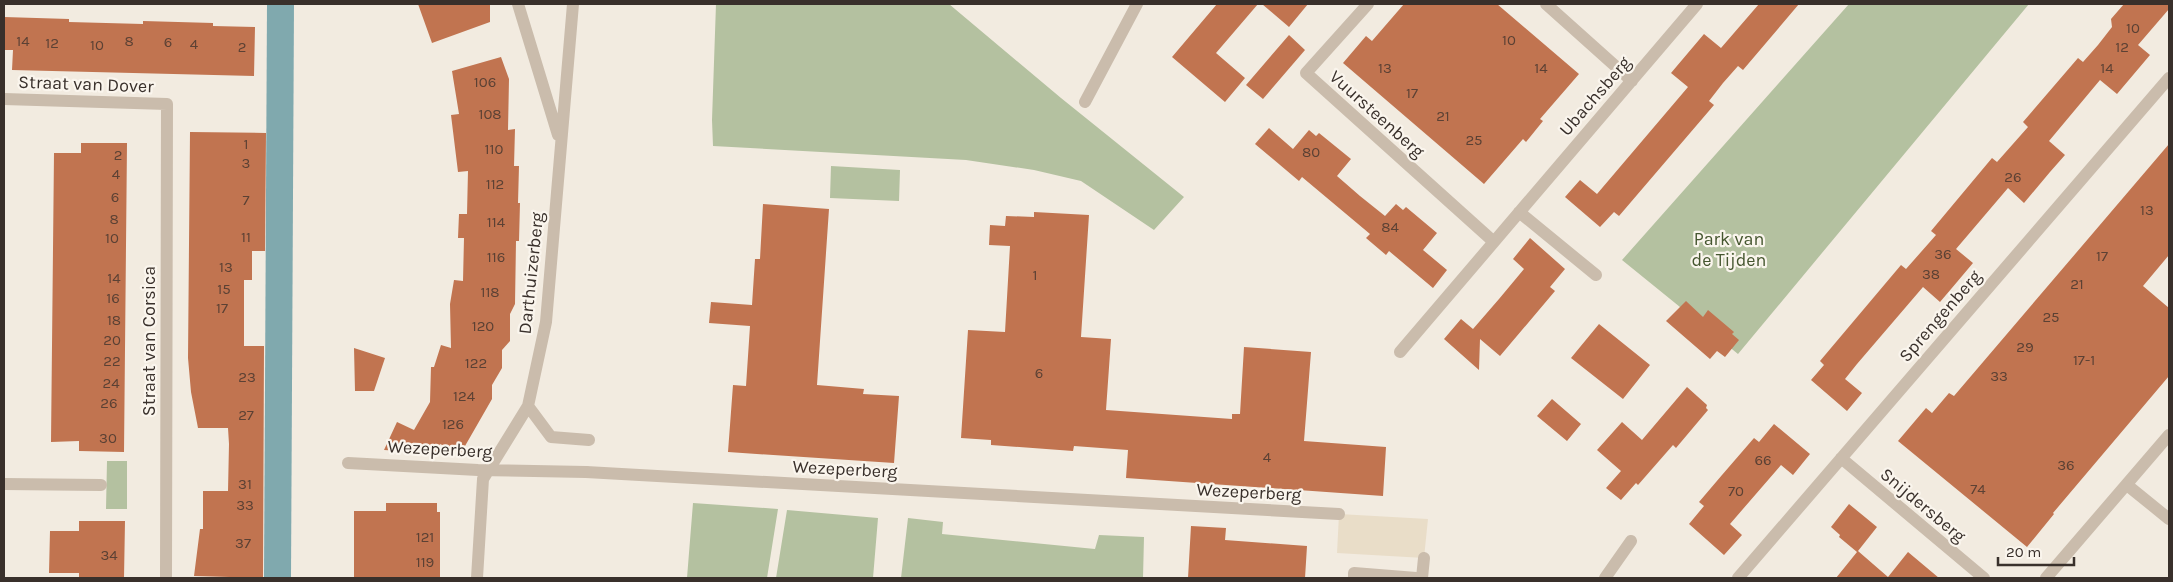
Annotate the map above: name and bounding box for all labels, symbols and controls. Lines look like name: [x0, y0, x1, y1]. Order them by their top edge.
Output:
house number: 10: [2126, 19, 2140, 37]
house number: 10: [1502, 31, 1516, 49]
house number: 14: [16, 32, 30, 50]
house number: 8: [124, 32, 134, 50]
house number: 6: [164, 33, 172, 51]
house number: 12: [45, 34, 59, 52]
house number: 4: [190, 35, 199, 53]
house number: 10: [90, 36, 104, 54]
house number: 2: [238, 38, 246, 56]
house number: 12: [2115, 38, 2129, 56]
street label: Ubachsberg: [1554, 52, 1636, 140]
house number: 13: [1378, 59, 1392, 77]
house number: 14: [1534, 59, 1548, 77]
house number: 14: [2100, 59, 2114, 77]
street label: Vuursteenberg: [1325, 66, 1429, 162]
street label: Straat van Dover: [18, 71, 155, 97]
house number: 106: [474, 73, 496, 91]
house number: 17: [1406, 84, 1418, 102]
house number: 108: [478, 105, 502, 123]
house number: 21: [1436, 107, 1450, 125]
house number: 25: [1465, 131, 1483, 149]
house number: 1: [244, 135, 248, 153]
house number: 110: [485, 140, 504, 158]
house number: 80: [1302, 143, 1320, 161]
house number: 2: [114, 146, 122, 164]
house number: 3: [242, 154, 250, 172]
house number: 4: [112, 165, 121, 183]
house number: 26: [2004, 168, 2022, 186]
house number: 112: [486, 175, 504, 193]
house number: 6: [111, 188, 119, 206]
house number: 7: [242, 191, 250, 209]
house number: 13: [2140, 201, 2154, 219]
house number: 8: [109, 210, 119, 228]
street label: Darthuizerberg: [514, 211, 548, 335]
house number: 114: [487, 213, 506, 231]
house number: 84: [1381, 218, 1399, 236]
house number: 11: [241, 228, 251, 246]
park label: Park van de Tijden: [1692, 228, 1766, 271]
house number: 10: [105, 229, 119, 247]
house number: 36: [1934, 245, 1952, 263]
house number: 17: [2096, 247, 2108, 265]
house number: 116: [487, 248, 505, 266]
house number: 13: [219, 258, 233, 276]
house number: 38: [1922, 265, 1940, 283]
street label: Straat van Corsica: [138, 266, 160, 416]
house number: 1: [1033, 266, 1037, 284]
street label: Sprengenberg: [1894, 266, 1986, 366]
house number: 14: [107, 269, 121, 287]
house number: 21: [2070, 275, 2084, 293]
house number: 15: [217, 280, 231, 298]
house number: 118: [480, 283, 500, 301]
house number: 16: [106, 289, 120, 307]
house number: 17: [216, 299, 228, 317]
house number: 25: [2042, 308, 2060, 326]
house number: 18: [107, 311, 121, 329]
house number: 120: [472, 317, 494, 335]
house number: 20: [103, 331, 121, 349]
house number: 29: [2016, 338, 2034, 356]
house number: 17-1: [2073, 351, 2095, 369]
house number: 22: [103, 352, 121, 370]
house number: 122: [465, 354, 487, 372]
house number: 6: [1035, 364, 1043, 382]
house number: 33: [1990, 367, 2008, 385]
house number: 23: [238, 368, 256, 386]
house number: 24: [102, 374, 120, 392]
house number: 124: [453, 387, 476, 405]
house number: 26: [100, 394, 118, 412]
house number: 27: [238, 406, 254, 424]
house number: 126: [442, 415, 464, 433]
house number: 30: [99, 429, 117, 447]
street label: Wezeperberg: [387, 435, 493, 463]
house number: 4: [1263, 448, 1272, 466]
house number: 66: [1754, 451, 1772, 469]
street label: Wezeperberg: [792, 455, 898, 483]
house number: 36: [2057, 456, 2075, 474]
street label: Snijdersberg: [1876, 463, 1970, 547]
house number: 31: [238, 475, 252, 493]
street label: Wezeperberg: [1196, 478, 1302, 506]
house number: 74: [1970, 480, 1986, 498]
house number: 70: [1728, 482, 1744, 500]
house number: 33: [236, 496, 254, 514]
house number: 121: [416, 528, 434, 546]
house number: 37: [235, 534, 251, 552]
scale bar: [1998, 534, 2074, 566]
text: 20 m: [2006, 543, 2041, 561]
house number: 34: [100, 546, 118, 564]
house number: 119: [416, 553, 434, 571]

